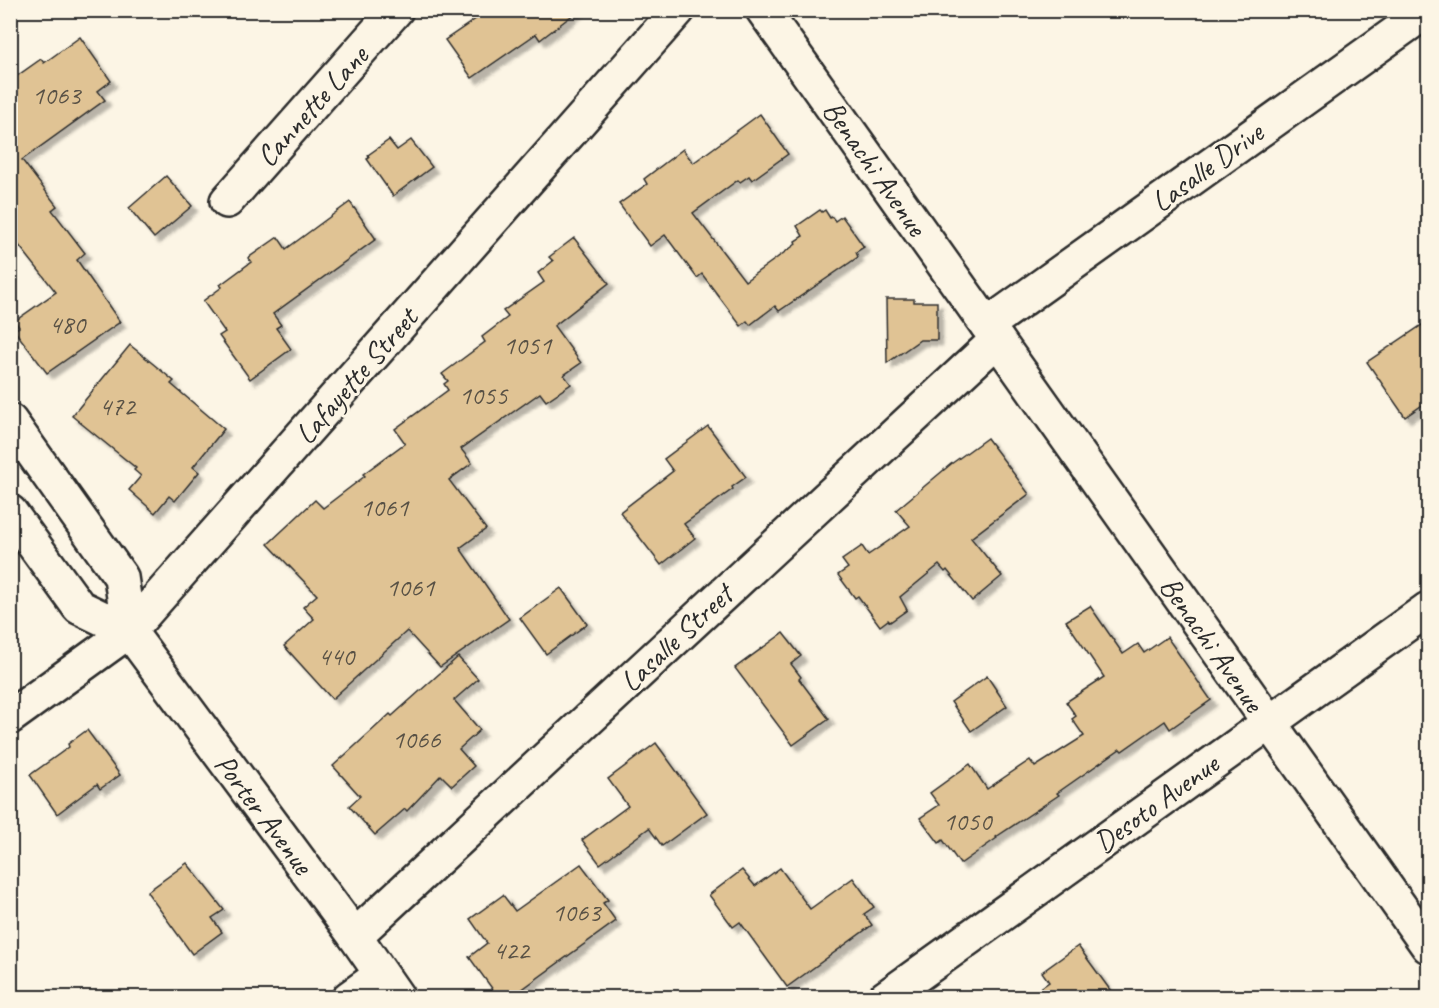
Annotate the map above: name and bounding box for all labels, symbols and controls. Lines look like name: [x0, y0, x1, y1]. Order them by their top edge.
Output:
street label: Cannette Lane: [248, 36, 378, 174]
house number: 1063: [32, 78, 82, 112]
street label: Benachi Avenue: [814, 93, 937, 245]
street label: Lasalle Drive: [1144, 112, 1272, 220]
street label: Lafayette Street: [286, 298, 428, 452]
house number: 480: [49, 307, 87, 341]
house number: 1051: [503, 328, 553, 362]
house number: 1055: [459, 378, 509, 412]
house number: 472: [99, 389, 137, 423]
house number: 1061: [360, 490, 410, 524]
street label: Benachi Avenue: [1151, 569, 1274, 721]
house number: 1061: [386, 570, 436, 604]
street label: Lasalle Street: [612, 573, 743, 700]
house number: 440: [318, 639, 356, 673]
house number: 1066: [392, 722, 441, 756]
street label: Desoto Avenue: [1086, 744, 1228, 861]
street label: Porter Avenue: [206, 746, 323, 884]
house number: 1050: [943, 804, 993, 838]
house number: 1063: [552, 895, 602, 929]
house number: 422: [493, 933, 531, 967]

